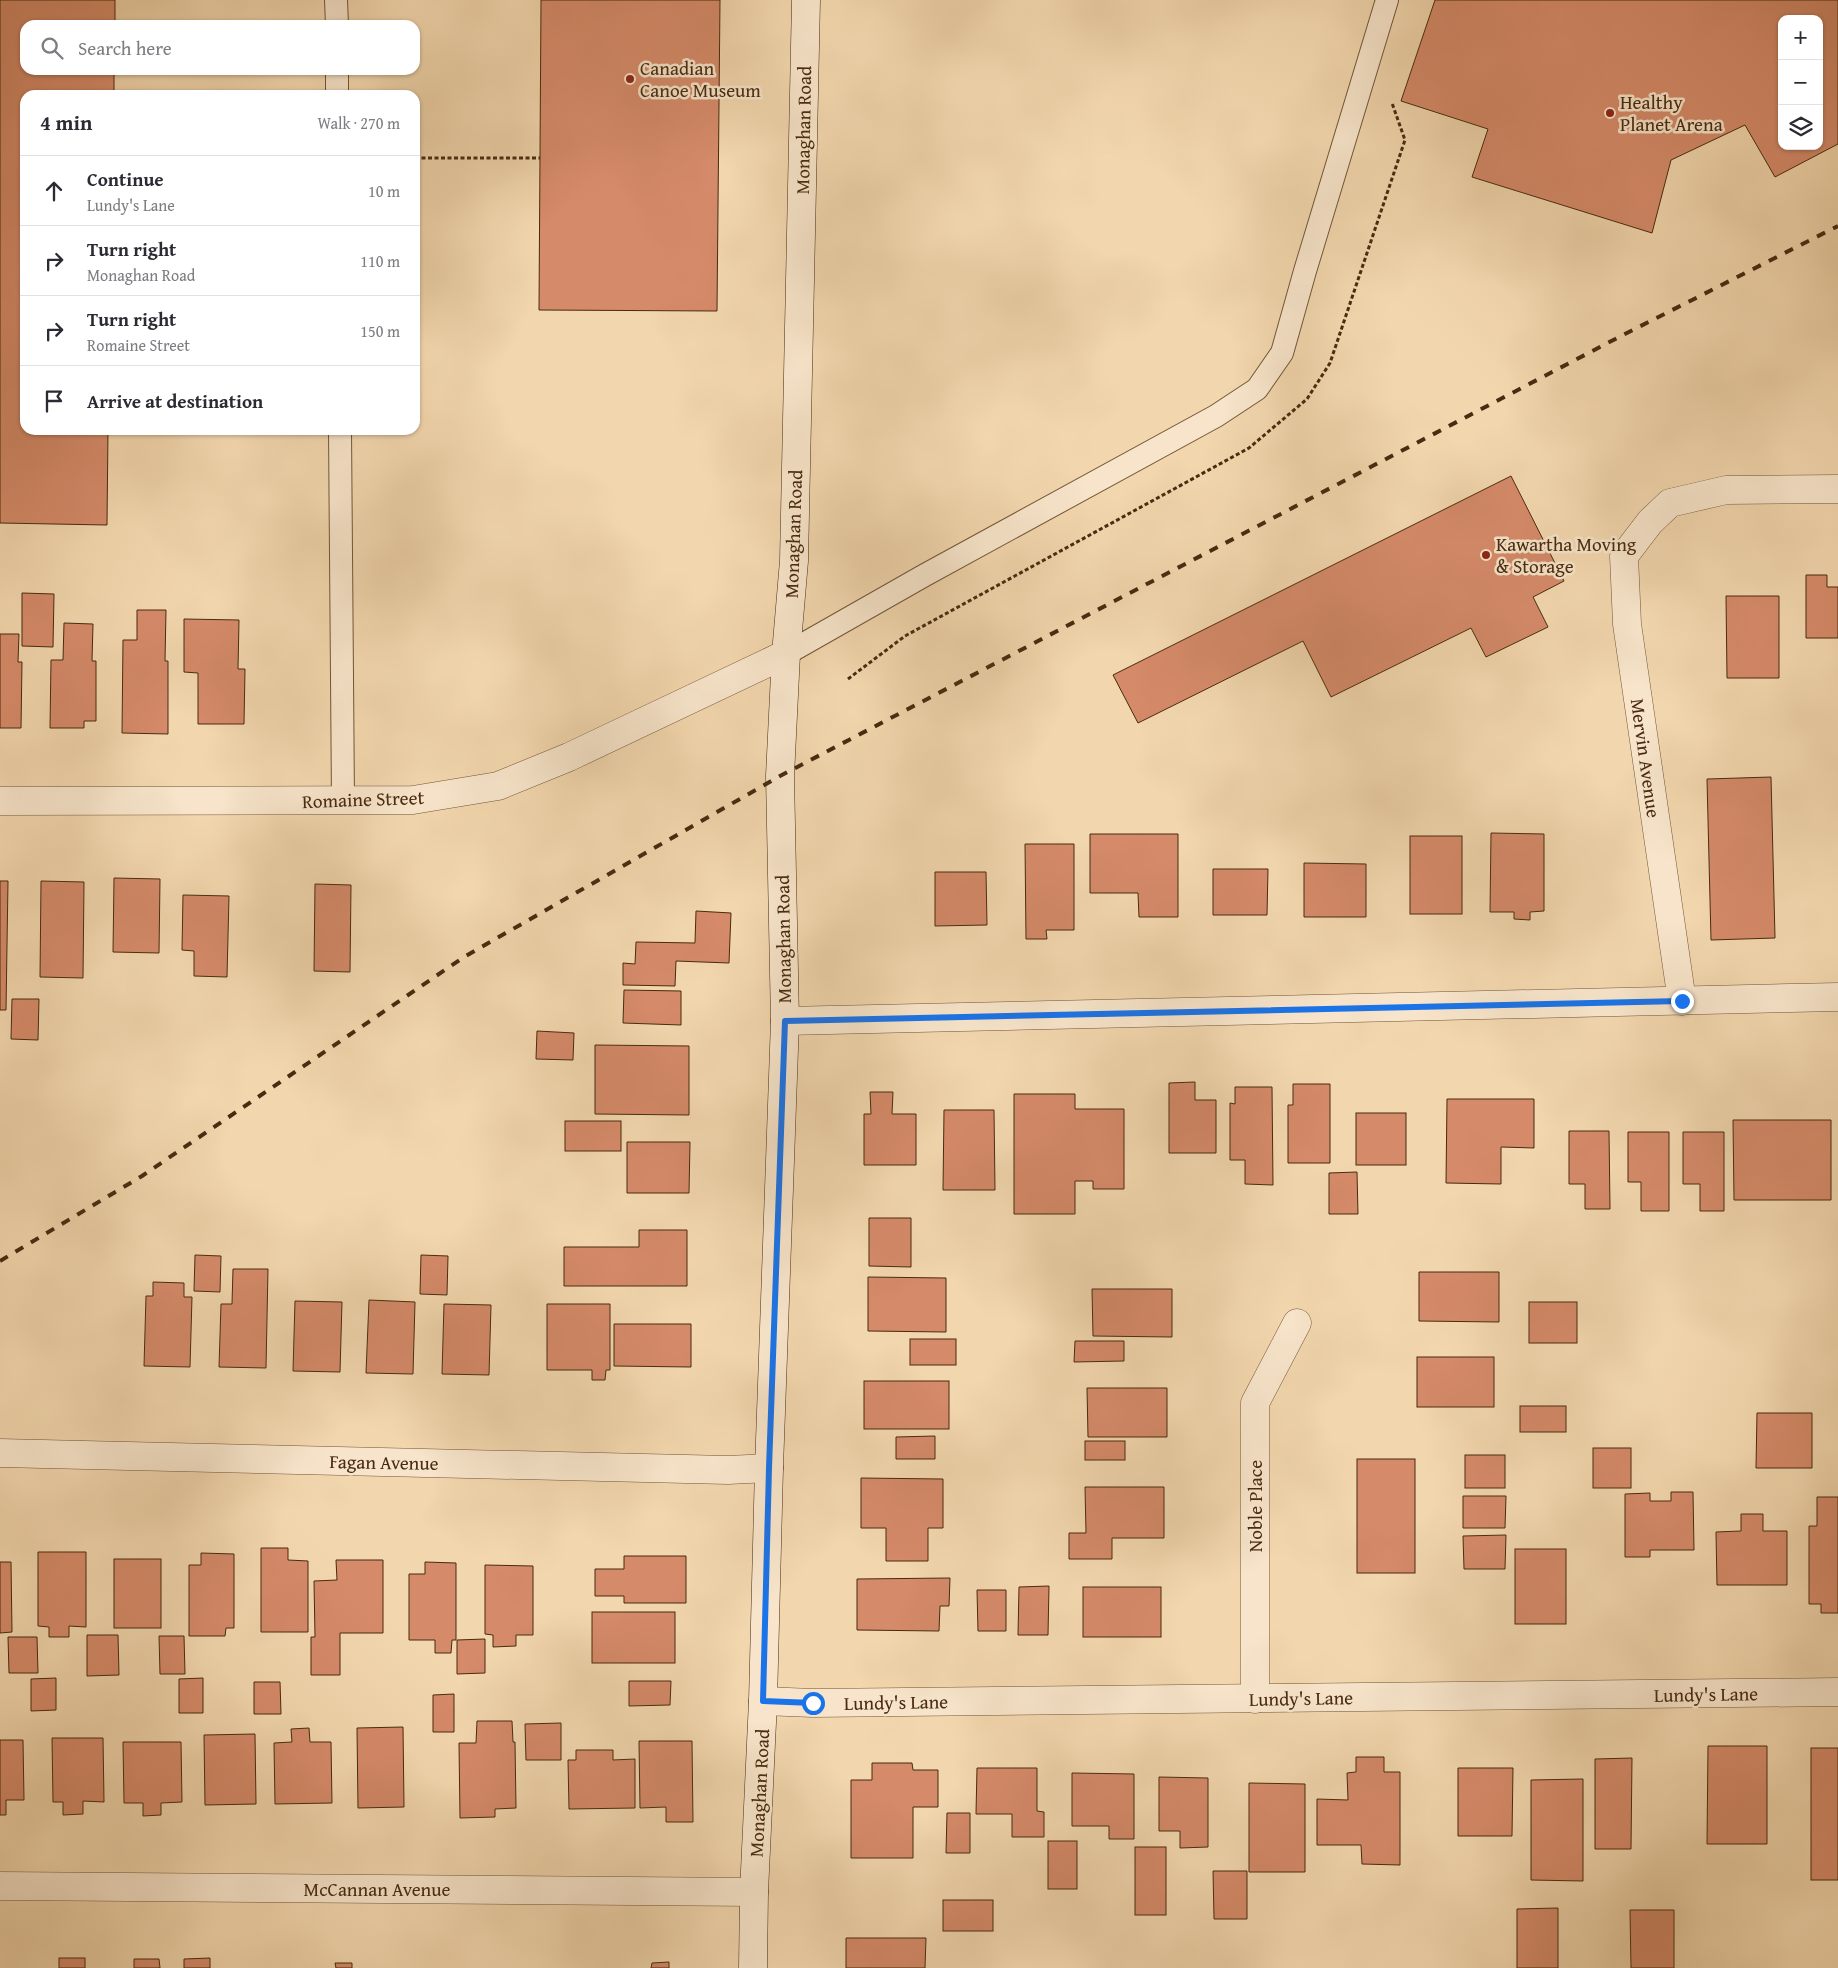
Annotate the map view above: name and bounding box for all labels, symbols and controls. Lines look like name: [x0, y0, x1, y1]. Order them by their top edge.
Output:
map controls: [1778, 15, 1823, 150]
button: +: [1778, 15, 1823, 60]
search box: [20, 20, 420, 75]
icon: search: [38, 34, 66, 62]
text: Search here: [78, 34, 172, 62]
place label: Canadian Canoe Museum: [640, 54, 761, 104]
button: −: [1778, 60, 1823, 105]
street label: Monaghan Road: [788, 65, 818, 195]
marker: Canadian Canoe Museum: [624, 73, 636, 85]
place label: Healthy Planet Arena: [1620, 88, 1723, 138]
button: layers: [1778, 105, 1823, 150]
text: 4 min: [40, 107, 92, 138]
marker: Healthy Planet Arena: [1604, 107, 1616, 119]
text: Walk · 270 m: [317, 111, 400, 135]
text: Continue: [87, 165, 164, 193]
icon: ahead: [40, 177, 68, 205]
text: 10 m: [368, 179, 400, 203]
text: Lundy's Lane: [87, 193, 175, 217]
text: Turn right: [87, 235, 176, 263]
icon: right: [40, 247, 68, 275]
text: 110 m: [360, 249, 400, 273]
text: Monaghan Road: [87, 263, 195, 287]
text: Turn right: [87, 305, 176, 333]
icon: right: [40, 317, 68, 345]
text: 150 m: [360, 319, 400, 343]
text: Romaine Street: [87, 333, 190, 357]
icon: arrive: [40, 387, 68, 415]
text: Arrive at destination: [87, 387, 263, 415]
street label: Monaghan Road: [777, 468, 809, 599]
place label: Kawartha Moving & Storage: [1496, 530, 1637, 580]
marker: Kawartha Moving & Storage: [1480, 549, 1492, 561]
street label: Mervin Avenue: [1624, 696, 1668, 820]
street label: Romaine Street: [301, 783, 425, 815]
street label: Monaghan Road: [768, 874, 798, 1004]
route end: [1671, 990, 1694, 1013]
street label: Fagan Avenue: [329, 1447, 439, 1477]
street label: Noble Place: [1241, 1460, 1269, 1552]
street label: Lundy's Lane: [1654, 1679, 1758, 1709]
street label: Lundy's Lane: [1249, 1683, 1353, 1713]
street label: Lundy's Lane: [844, 1687, 948, 1717]
route start: [802, 1692, 825, 1715]
street label: Monaghan Road: [742, 1727, 776, 1858]
street label: McCannan Avenue: [304, 1875, 451, 1903]

